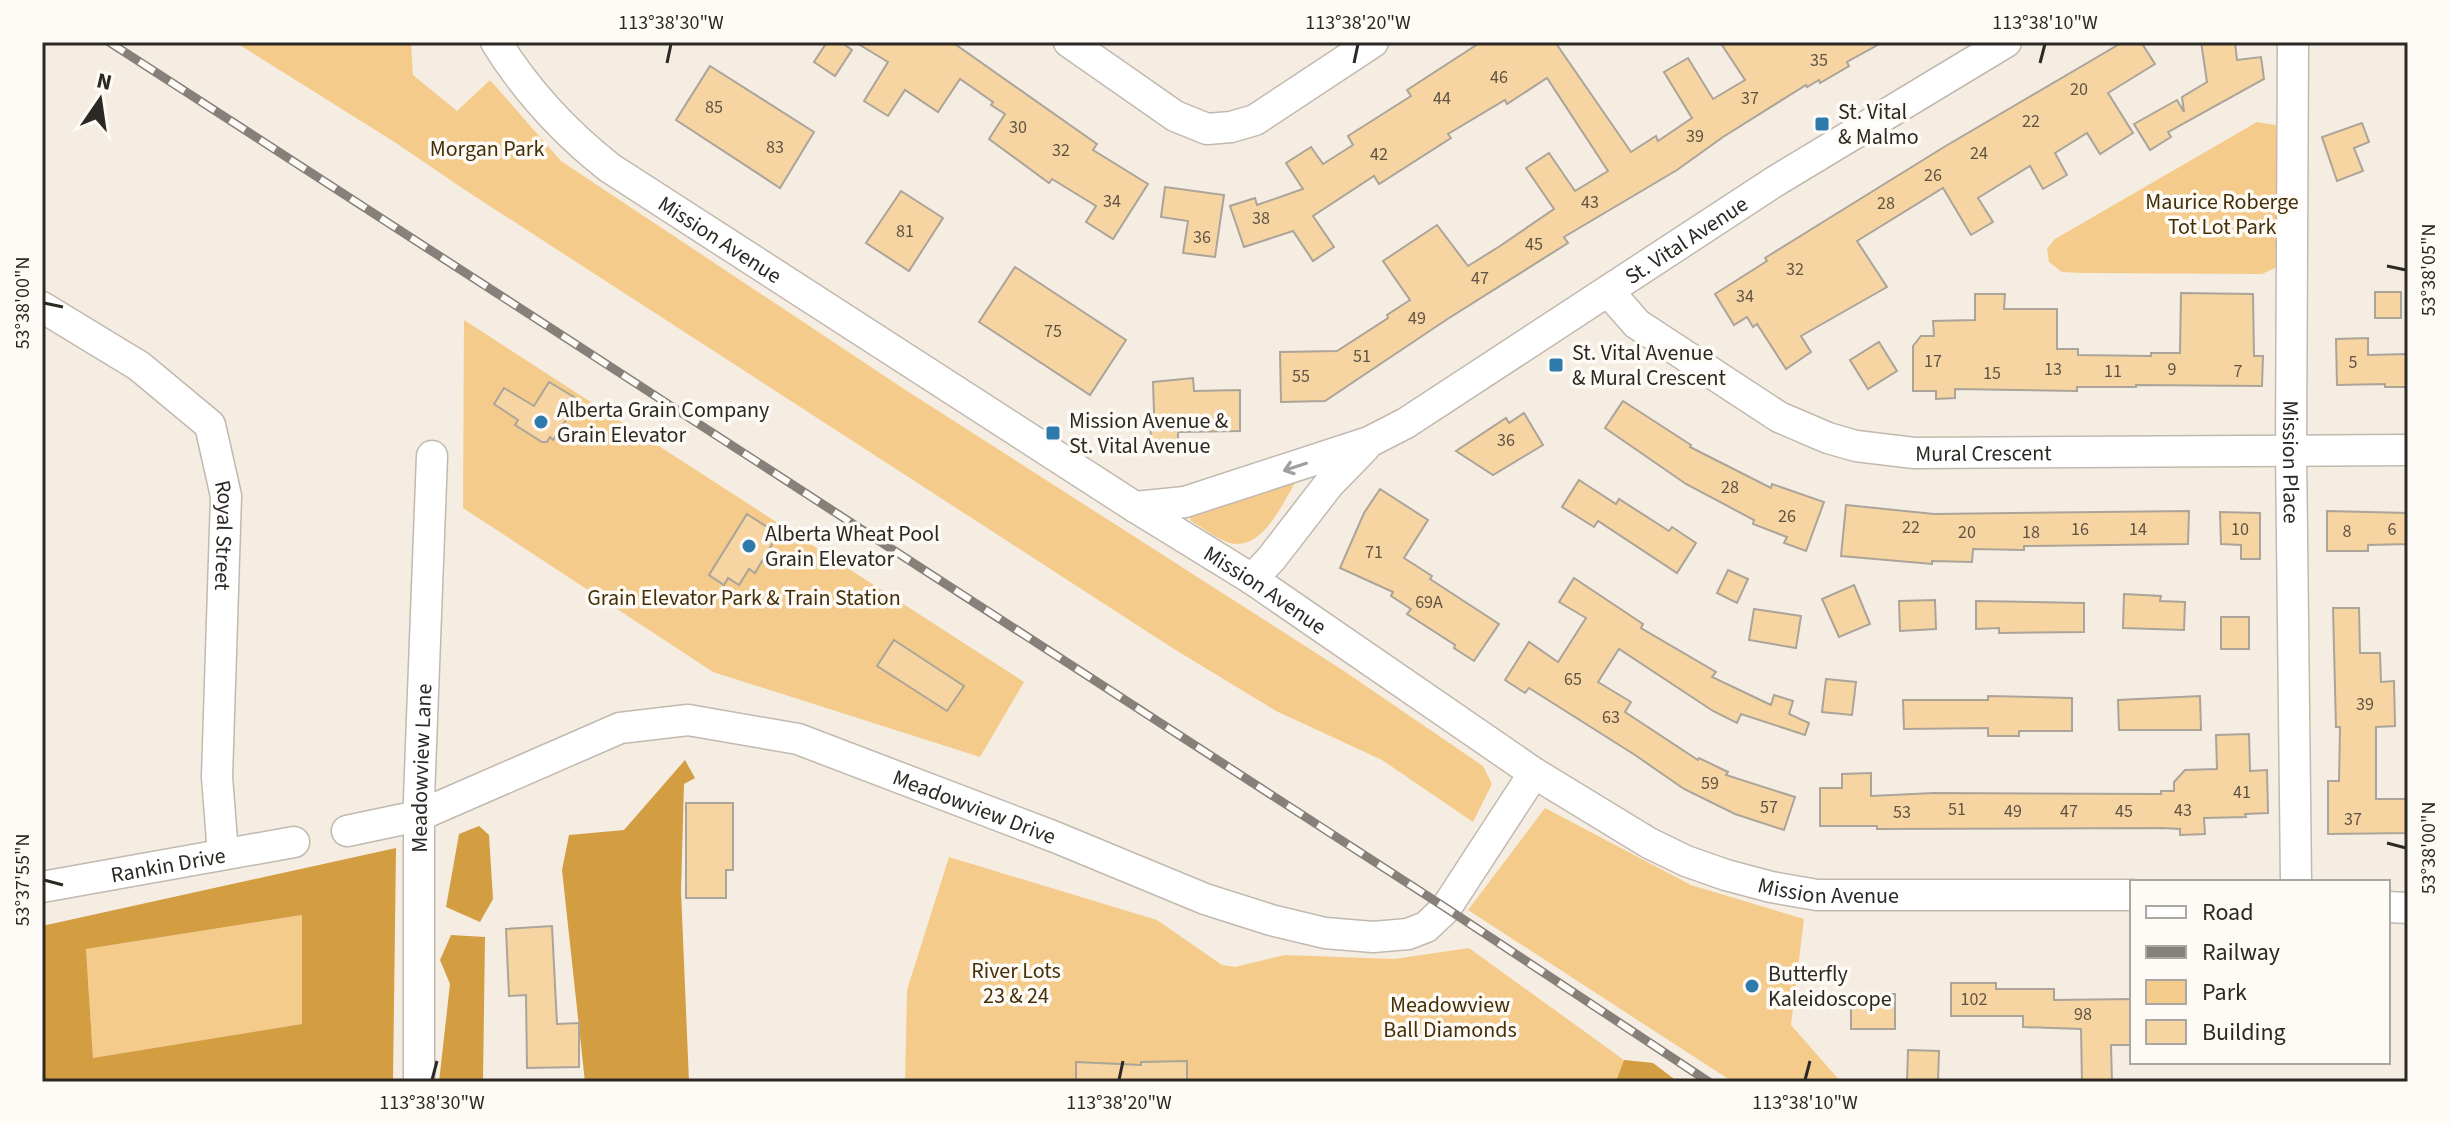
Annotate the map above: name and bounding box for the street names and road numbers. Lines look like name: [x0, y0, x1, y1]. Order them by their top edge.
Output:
street label: Mission Avenue: [652, 188, 788, 292]
street label: St. Vital Avenue: [1619, 188, 1754, 293]
street label: Mission Place: [2274, 400, 2307, 524]
street label: Mural Crescent: [1915, 437, 2052, 470]
street label: Royal Street: [206, 477, 241, 592]
street label: Mission Avenue: [1197, 538, 1333, 643]
street label: Meadowview Lane: [404, 683, 440, 853]
street label: Meadowview Drive: [888, 762, 1061, 853]
street label: Rankin Drive: [108, 840, 228, 891]
street label: Mission Avenue: [1754, 869, 1899, 912]

